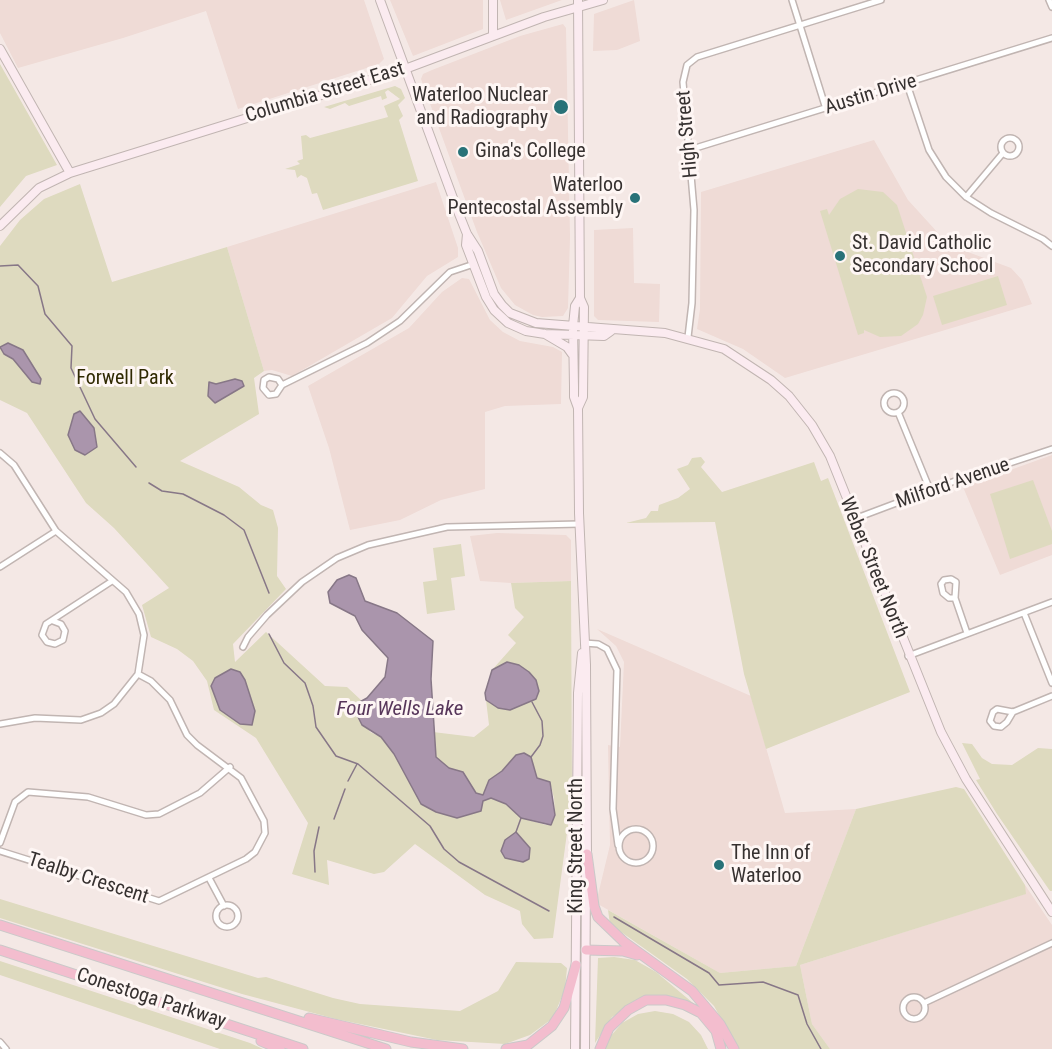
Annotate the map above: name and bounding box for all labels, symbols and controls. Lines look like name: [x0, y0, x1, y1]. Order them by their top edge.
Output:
street label: Columbia Street East: [242, 57, 408, 129]
street label: Austin Drive: [822, 70, 920, 120]
place label: Waterloo Nuclear and Radiography: [412, 84, 548, 131]
street label: High Street: [672, 89, 704, 179]
marker: Waterloo Nuclear and Radiography: [552, 98, 570, 116]
place label: Gina's College: [475, 140, 586, 164]
marker: Gina's College: [456, 145, 470, 159]
place label: Waterloo Pentecostal Assembly: [448, 174, 623, 221]
marker: Waterloo Pentecostal Assembly: [628, 191, 642, 205]
place label: St. David Catholic Secondary School: [852, 232, 993, 279]
marker: St. David Catholic Secondary School: [833, 249, 847, 263]
park label: Forwell Park: [76, 367, 174, 391]
street label: Milford Avenue: [893, 453, 1013, 515]
street label: Weber Street North: [834, 494, 912, 642]
water label: Four Wells Lake: [337, 697, 463, 723]
street label: King Street North: [565, 778, 589, 914]
place label: The Inn of Waterloo: [731, 842, 810, 889]
street label: Tealby Crescent: [25, 848, 151, 910]
marker: The Inn of Waterloo: [712, 858, 726, 872]
street label: Conestoga Parkway: [73, 964, 229, 1034]

